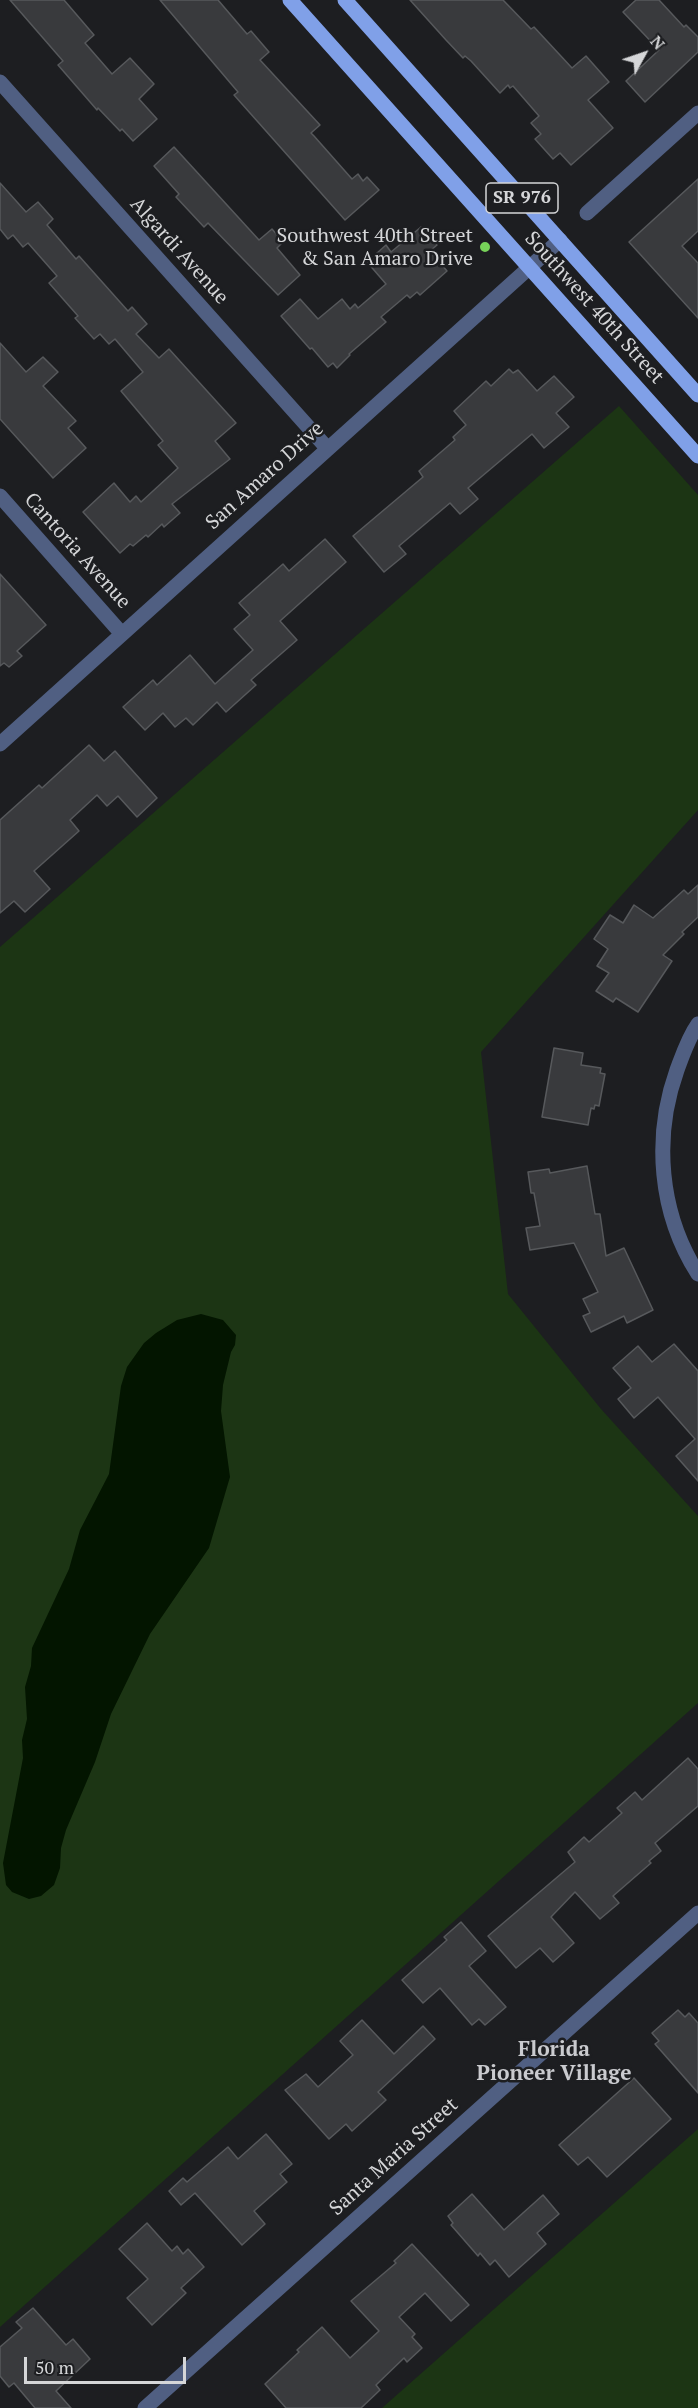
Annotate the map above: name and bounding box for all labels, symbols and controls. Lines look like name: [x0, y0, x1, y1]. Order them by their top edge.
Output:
north arrow: [614, 24, 674, 84]
text: N: [645, 31, 670, 54]
road number: SR 976: [486, 183, 558, 213]
street label: Algardi Avenue: [125, 193, 233, 309]
place label: Southwest 40th Street & San Amaro Drive: [277, 224, 473, 271]
street label: Southwest 40th Street: [519, 227, 669, 389]
marker: Southwest 40th Street & San Amaro Drive: [478, 240, 492, 254]
street label: San Amaro Drive: [201, 417, 329, 535]
street label: Cantoria Avenue: [19, 488, 135, 614]
district label: Florida Pioneer Village: [477, 2037, 631, 2087]
street label: Santa Maria Street: [325, 2093, 463, 2221]
scale bar: [27, 2345, 189, 2383]
text: 50 m: [35, 2355, 74, 2379]

